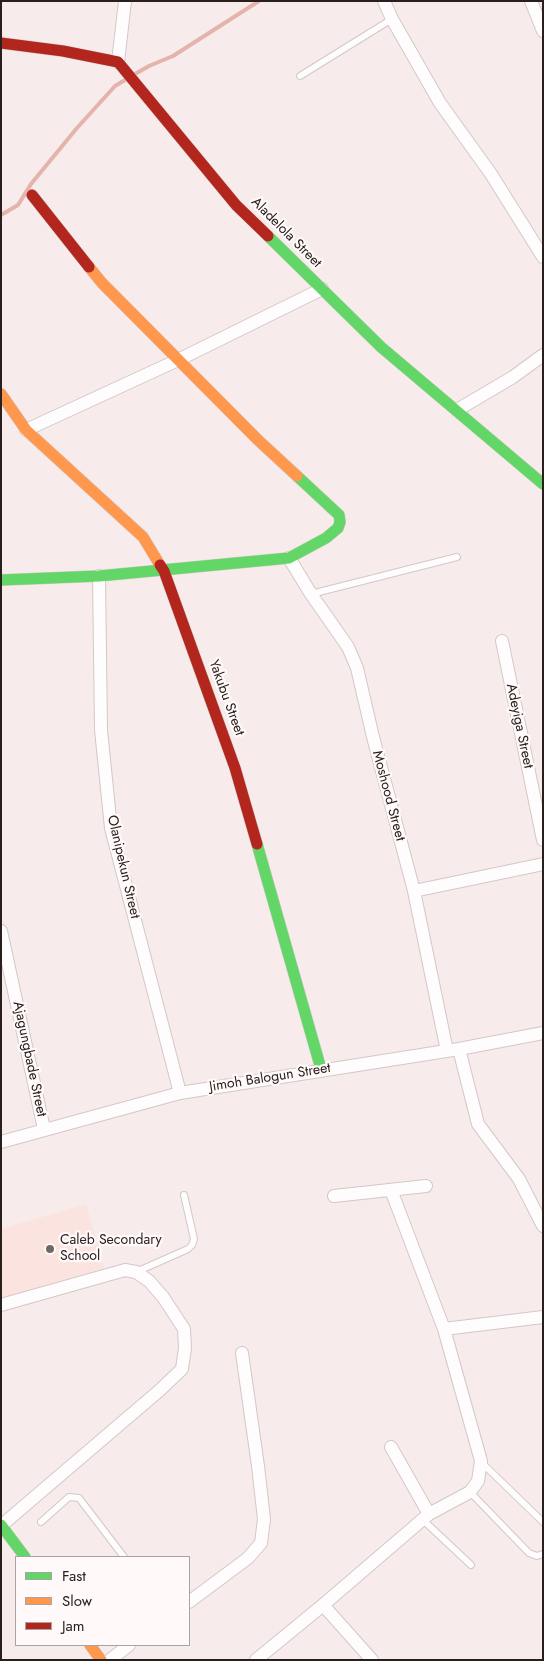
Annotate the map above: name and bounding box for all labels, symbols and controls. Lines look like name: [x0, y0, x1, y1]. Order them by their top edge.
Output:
street label: Aladelola Street: [247, 194, 325, 272]
street label: Yakubu Street: [205, 658, 247, 738]
street label: Adeyiga Street: [502, 682, 536, 770]
street label: Moshood Street: [368, 749, 408, 843]
street label: Olanipekun Street: [103, 814, 143, 920]
street label: Ajagungbade Street: [9, 1000, 49, 1118]
street label: Jimoh Balogun Street: [208, 1060, 332, 1096]
place label: Caleb Secondary School: [60, 1233, 162, 1266]
marker: Caleb Secondary School: [44, 1243, 56, 1255]
legend: [15, 1556, 190, 1646]
text: Fast: [62, 1565, 86, 1587]
text: Slow: [62, 1590, 92, 1612]
text: Jam: [62, 1615, 85, 1637]

